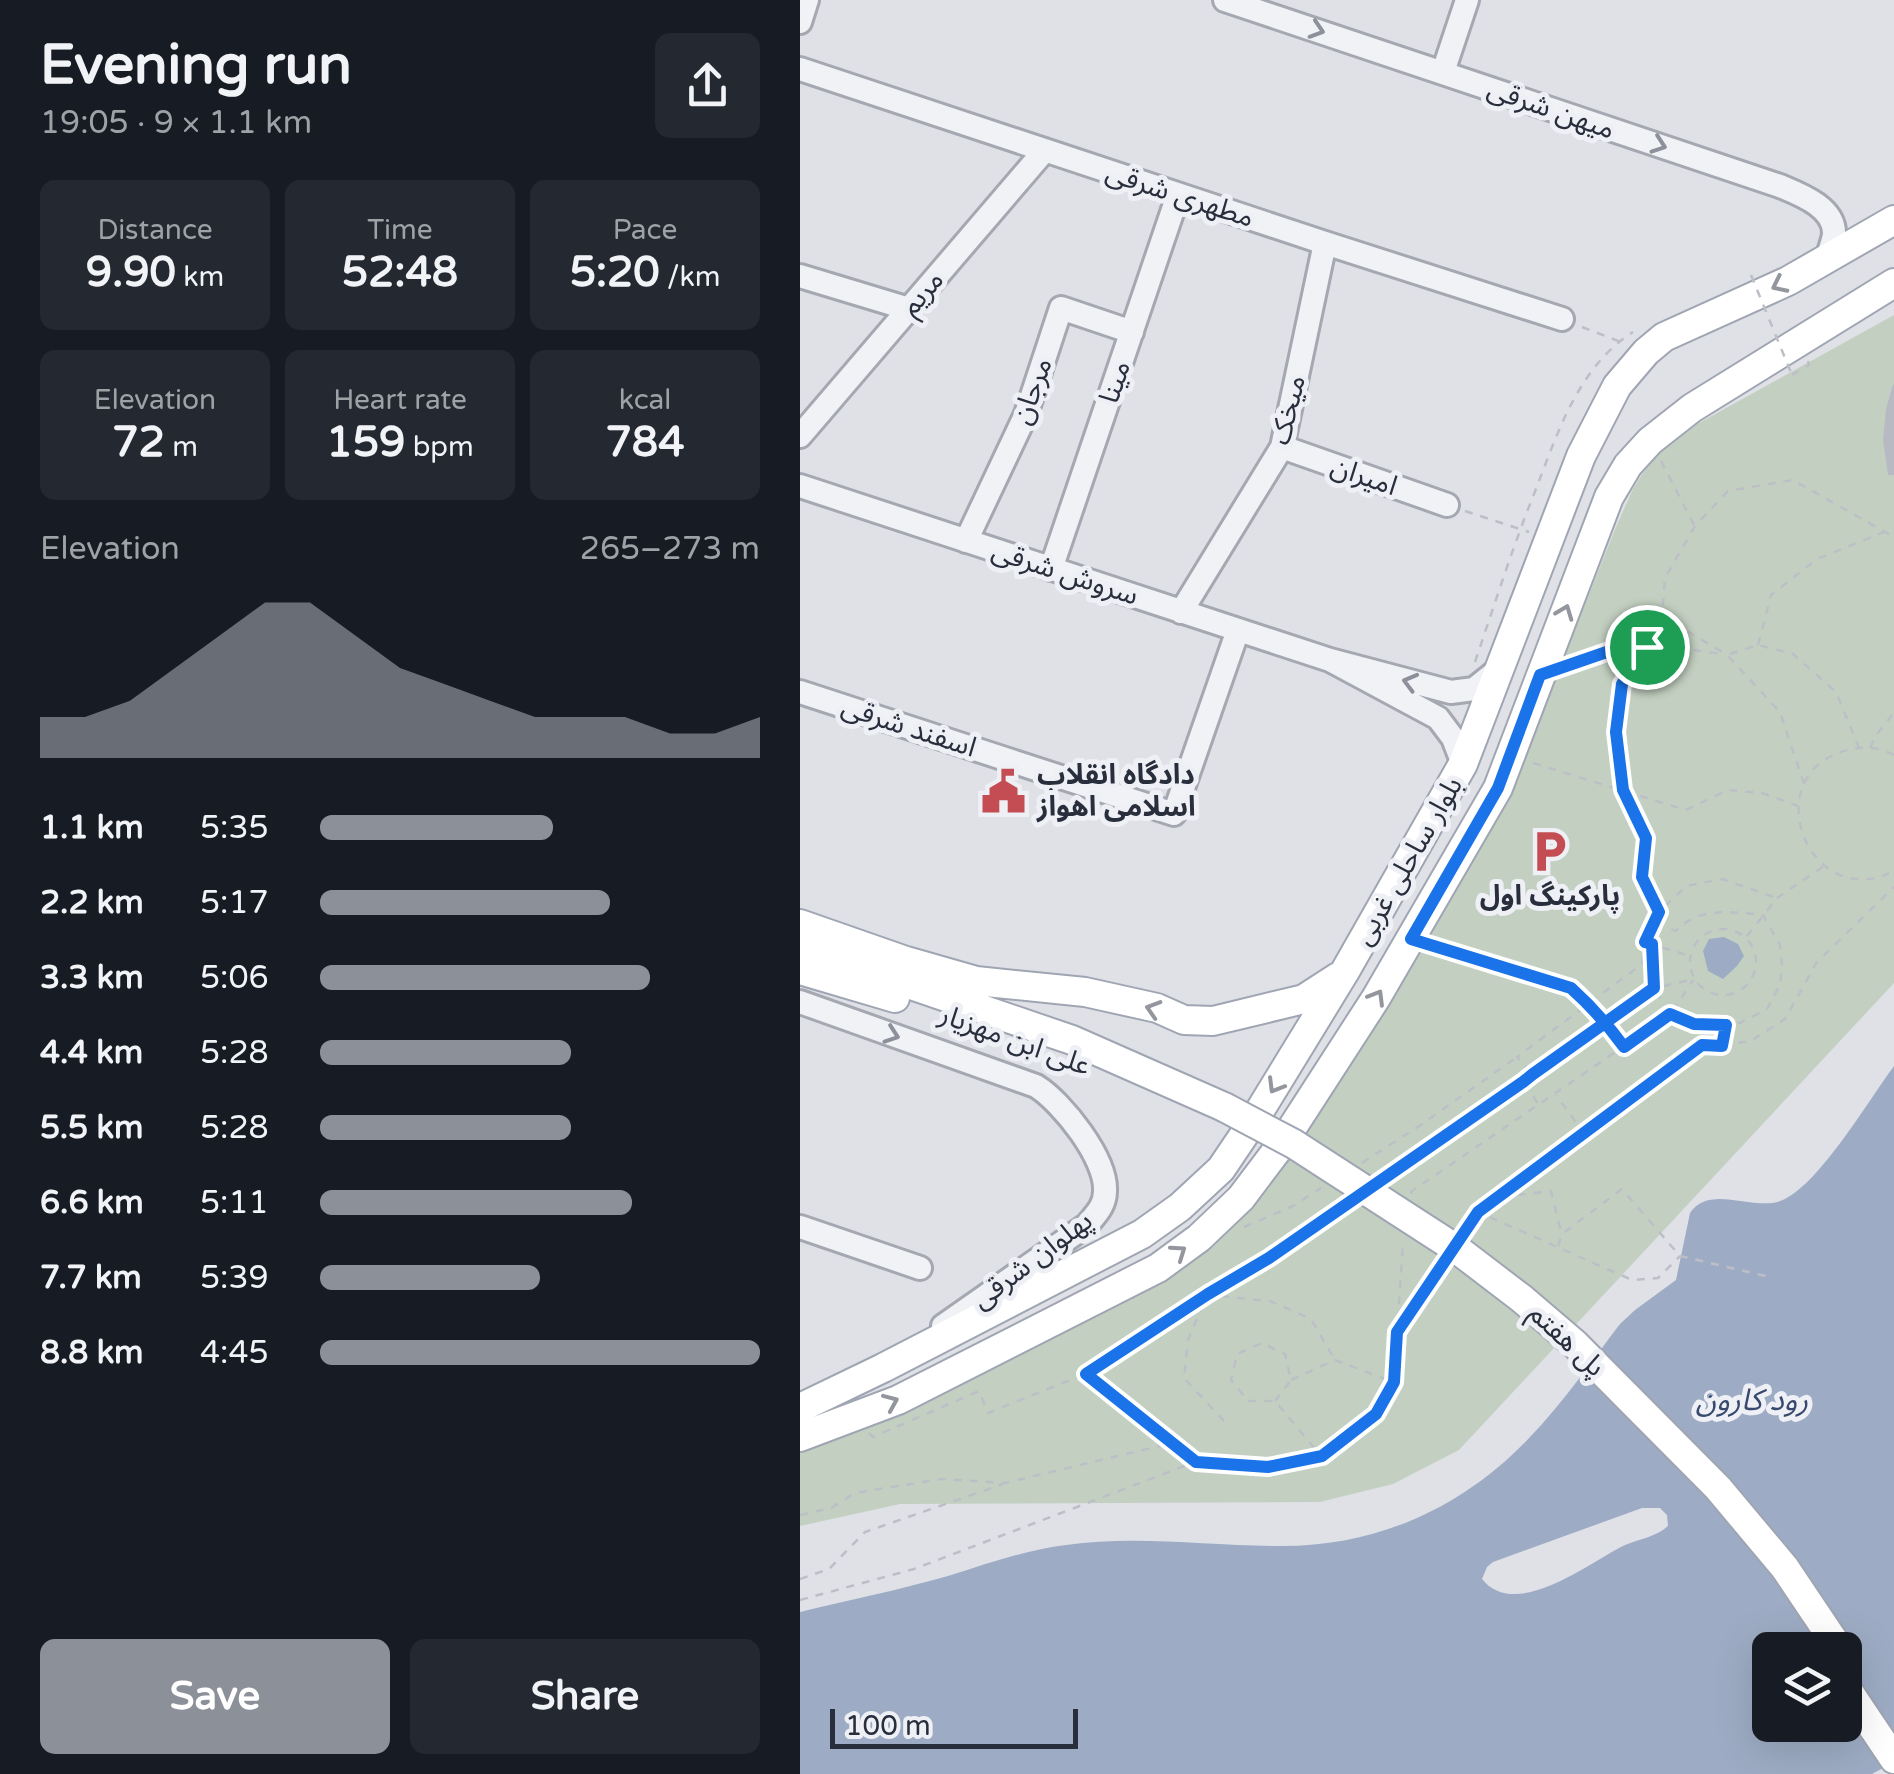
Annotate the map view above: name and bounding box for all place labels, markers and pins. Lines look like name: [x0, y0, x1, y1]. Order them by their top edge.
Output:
pin: [1605, 605, 1690, 690]
place label: دادگاه انقلاب اسلامی اهواز: [1036, 758, 1196, 824]
public building icon: دادگاه انقلاب اسلامی اهواز: [980, 767, 1028, 815]
parking icon: پارکینگ اول: [1526, 827, 1574, 875]
place label: پارکینگ اول: [1480, 879, 1620, 914]

